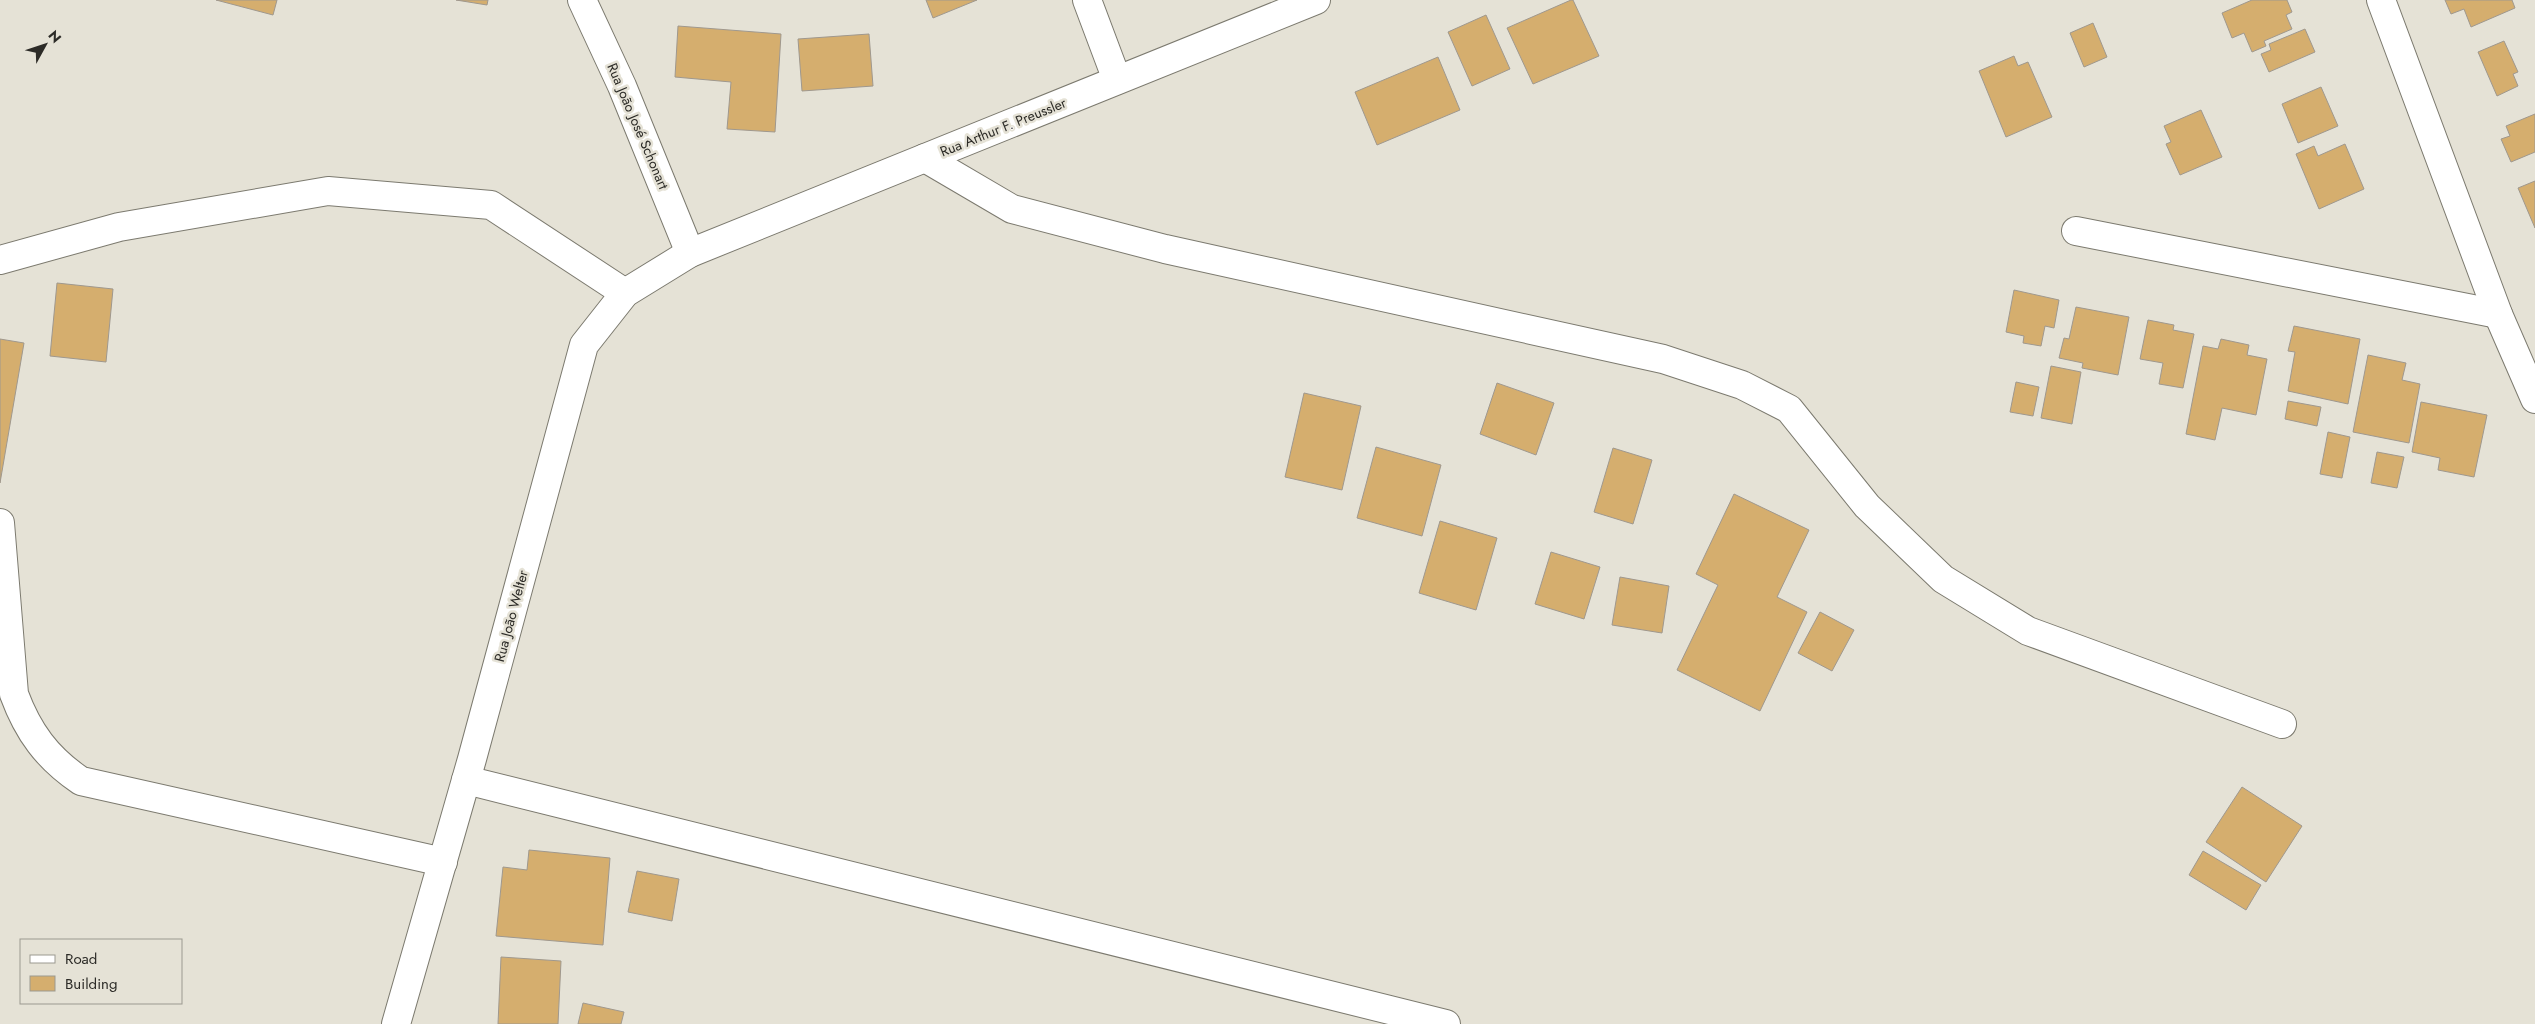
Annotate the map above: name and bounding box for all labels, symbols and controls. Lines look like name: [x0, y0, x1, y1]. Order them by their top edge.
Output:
north arrow: [20, 20, 70, 70]
text: N: [44, 26, 66, 47]
street label: Rua João José Schonart: [602, 60, 674, 193]
street label: Rua Arthur F. Preussler: [937, 92, 1069, 162]
street label: Rua João Welter: [489, 568, 533, 664]
legend: [20, 939, 182, 1004]
text: Road: [65, 948, 97, 970]
text: Building: [65, 973, 117, 995]

